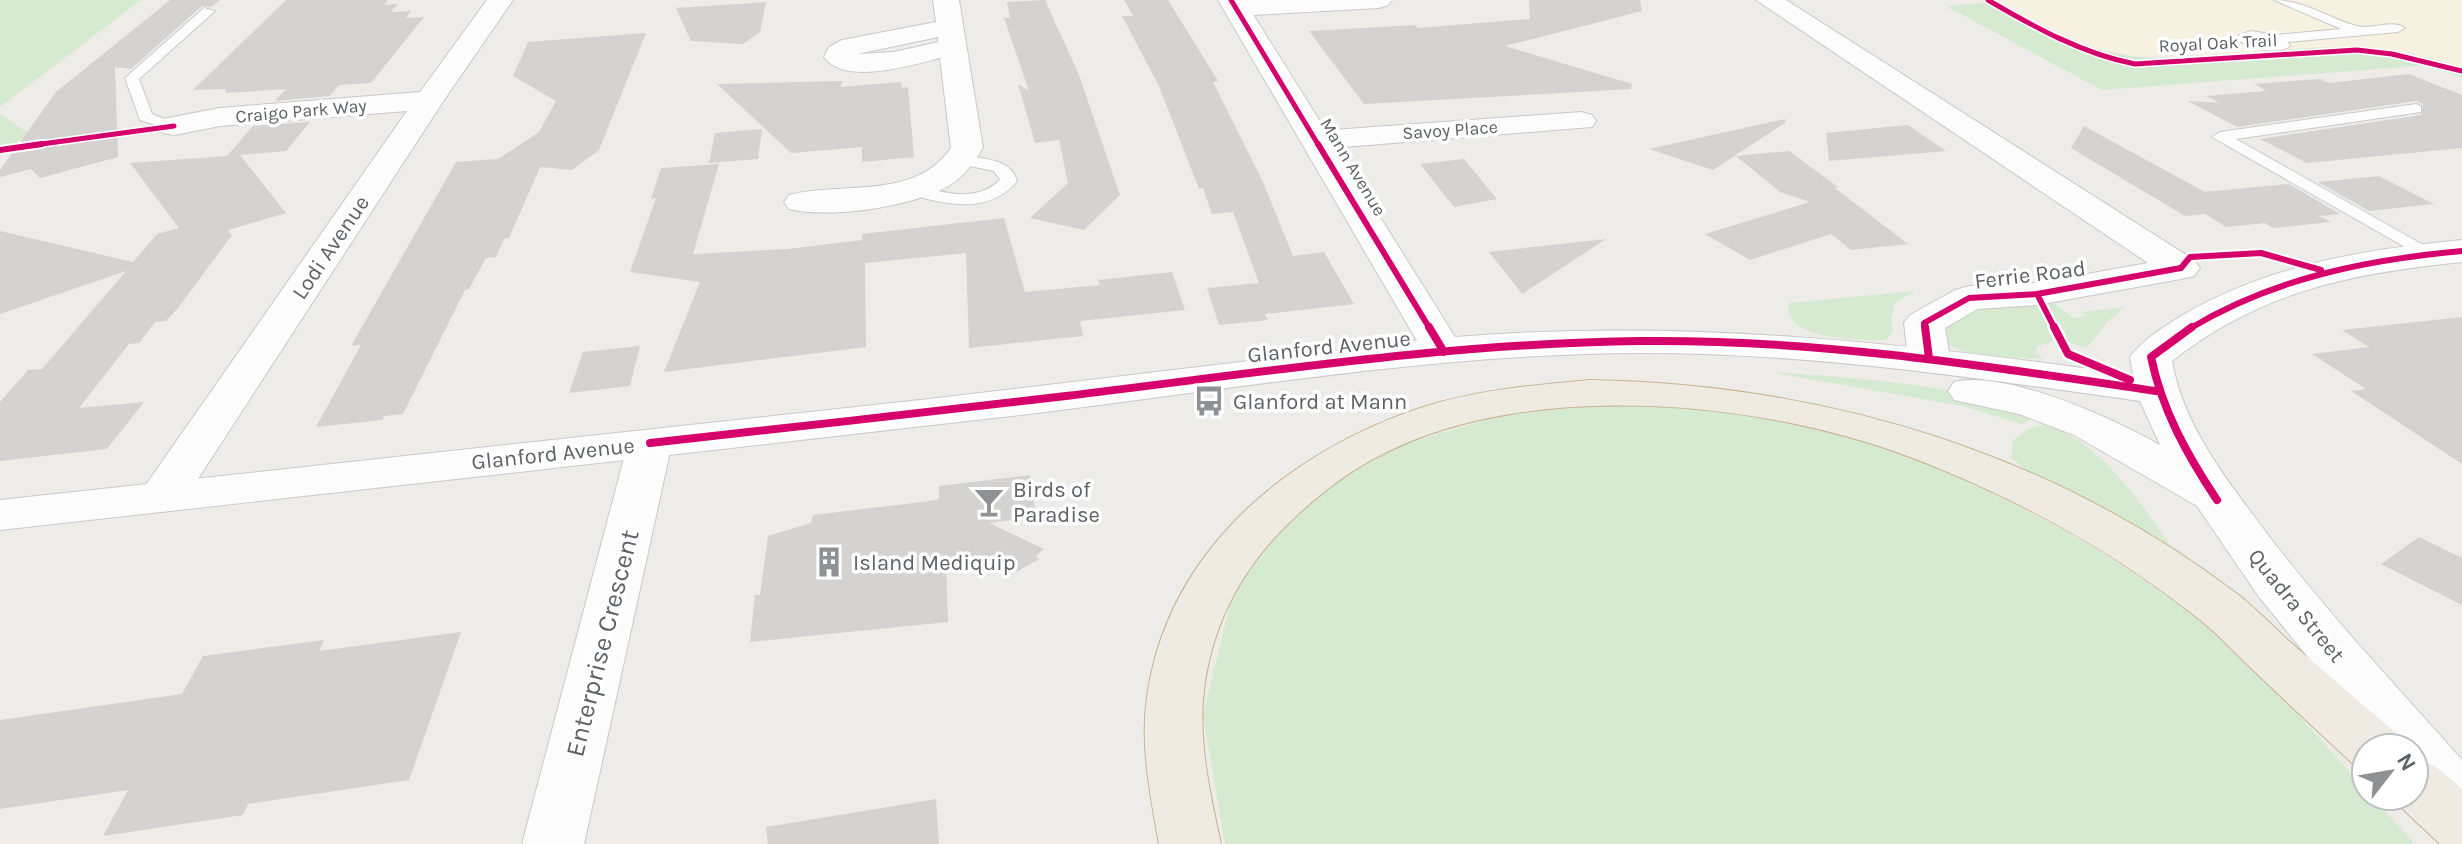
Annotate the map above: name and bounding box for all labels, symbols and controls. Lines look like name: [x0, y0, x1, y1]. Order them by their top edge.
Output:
street label: Royal Oak Trail: [2158, 29, 2278, 57]
street label: Craigo Park Way: [234, 94, 368, 128]
street label: Mann Avenue: [1315, 114, 1391, 220]
street label: Savoy Place: [1401, 116, 1499, 144]
street label: Lodi Avenue: [287, 191, 375, 304]
street label: Ferrie Road: [1973, 255, 2087, 295]
street label: Glanford Avenue: [1246, 326, 1412, 368]
bus stop icon: Glanford at Mann: [1192, 384, 1226, 418]
place label: Glanford at Mann: [1233, 389, 1407, 415]
street label: Glanford Avenue: [470, 433, 636, 475]
place label: Birds of Paradise: [1013, 477, 1100, 528]
bar icon: Birds of Paradise: [972, 485, 1006, 519]
street label: Enterprise Crescent: [559, 526, 646, 760]
street label: Quadra Street: [2243, 544, 2350, 668]
building icon: Island Mediquip: [812, 545, 846, 579]
place label: Island Mediquip: [853, 550, 1016, 576]
north arrow: [2350, 732, 2430, 812]
text: N: [2391, 749, 2421, 776]

